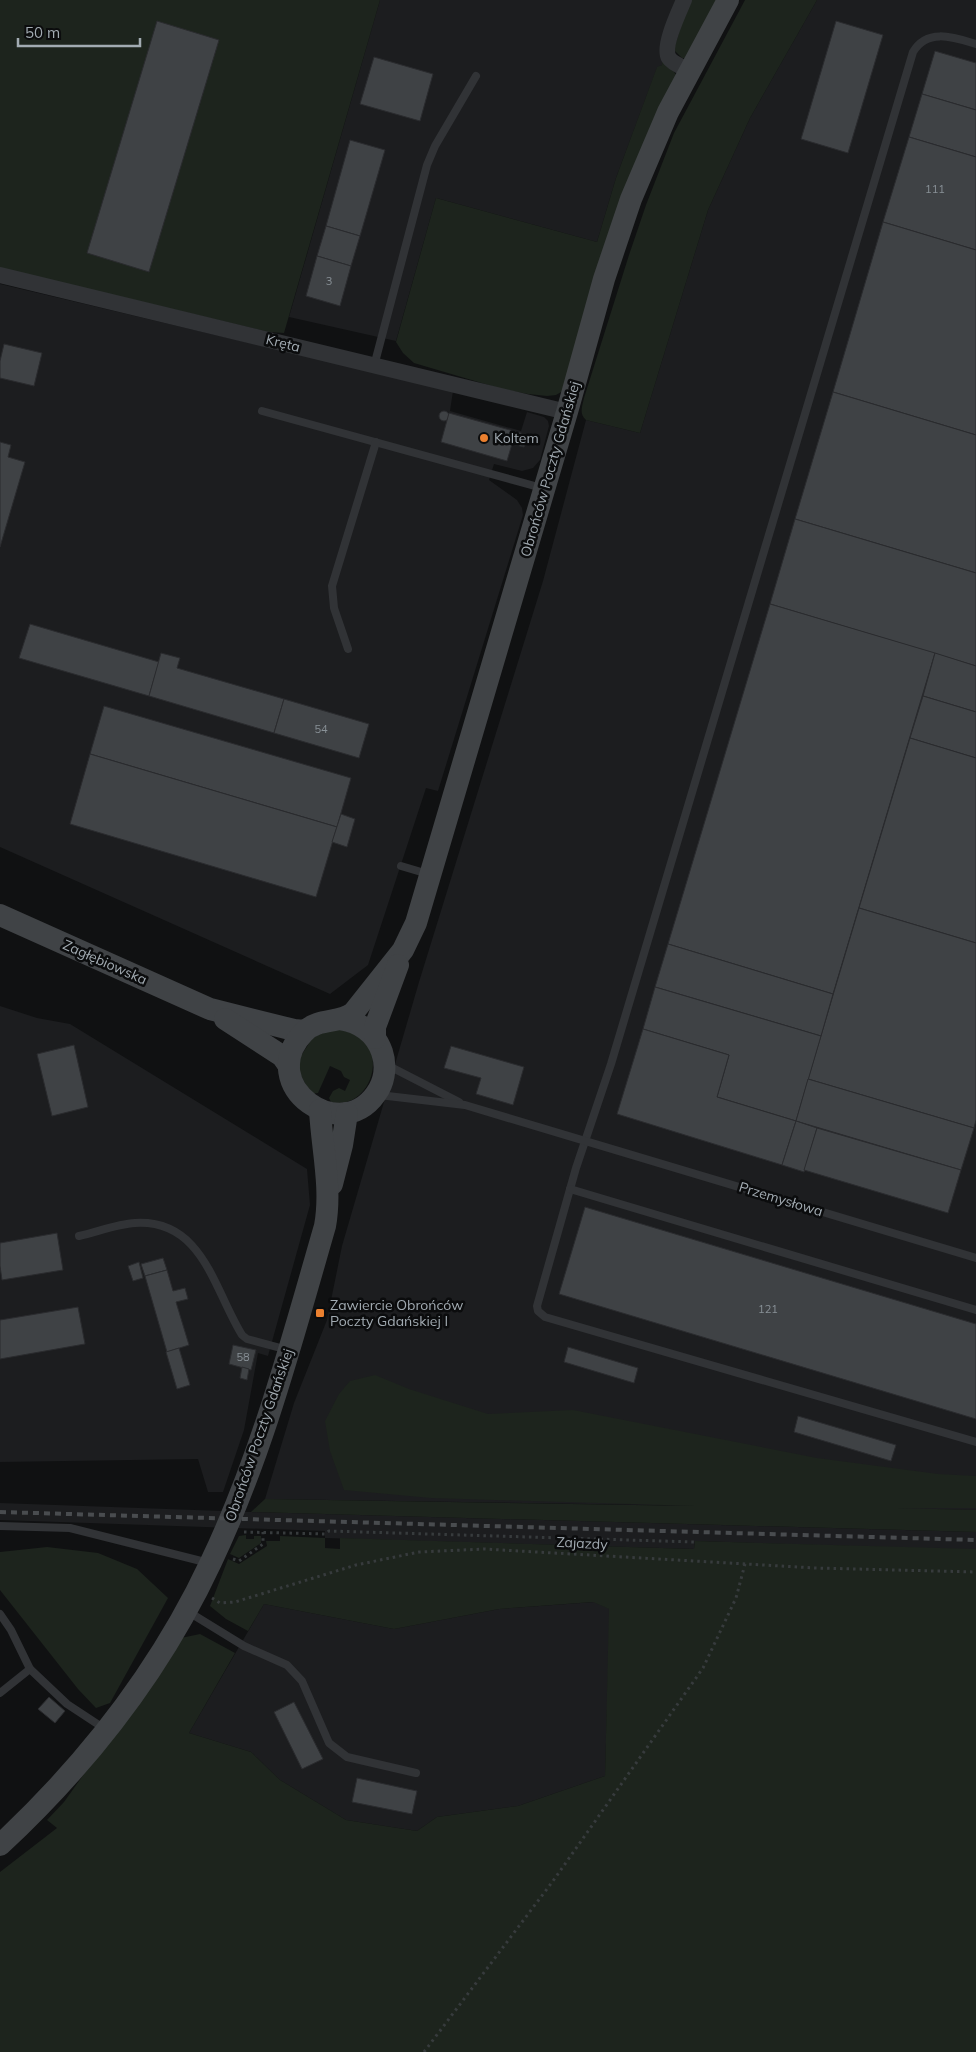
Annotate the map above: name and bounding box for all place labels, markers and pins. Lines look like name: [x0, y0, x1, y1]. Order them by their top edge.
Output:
place label: Koltem: [494, 429, 539, 447]
marker: Koltem: [478, 432, 490, 444]
place label: Zawiercie Obrońców Poczty Gdańskiej I: [330, 1296, 463, 1330]
marker: Zawiercie Obrońców Poczty Gdańskiej I: [314, 1307, 326, 1319]

